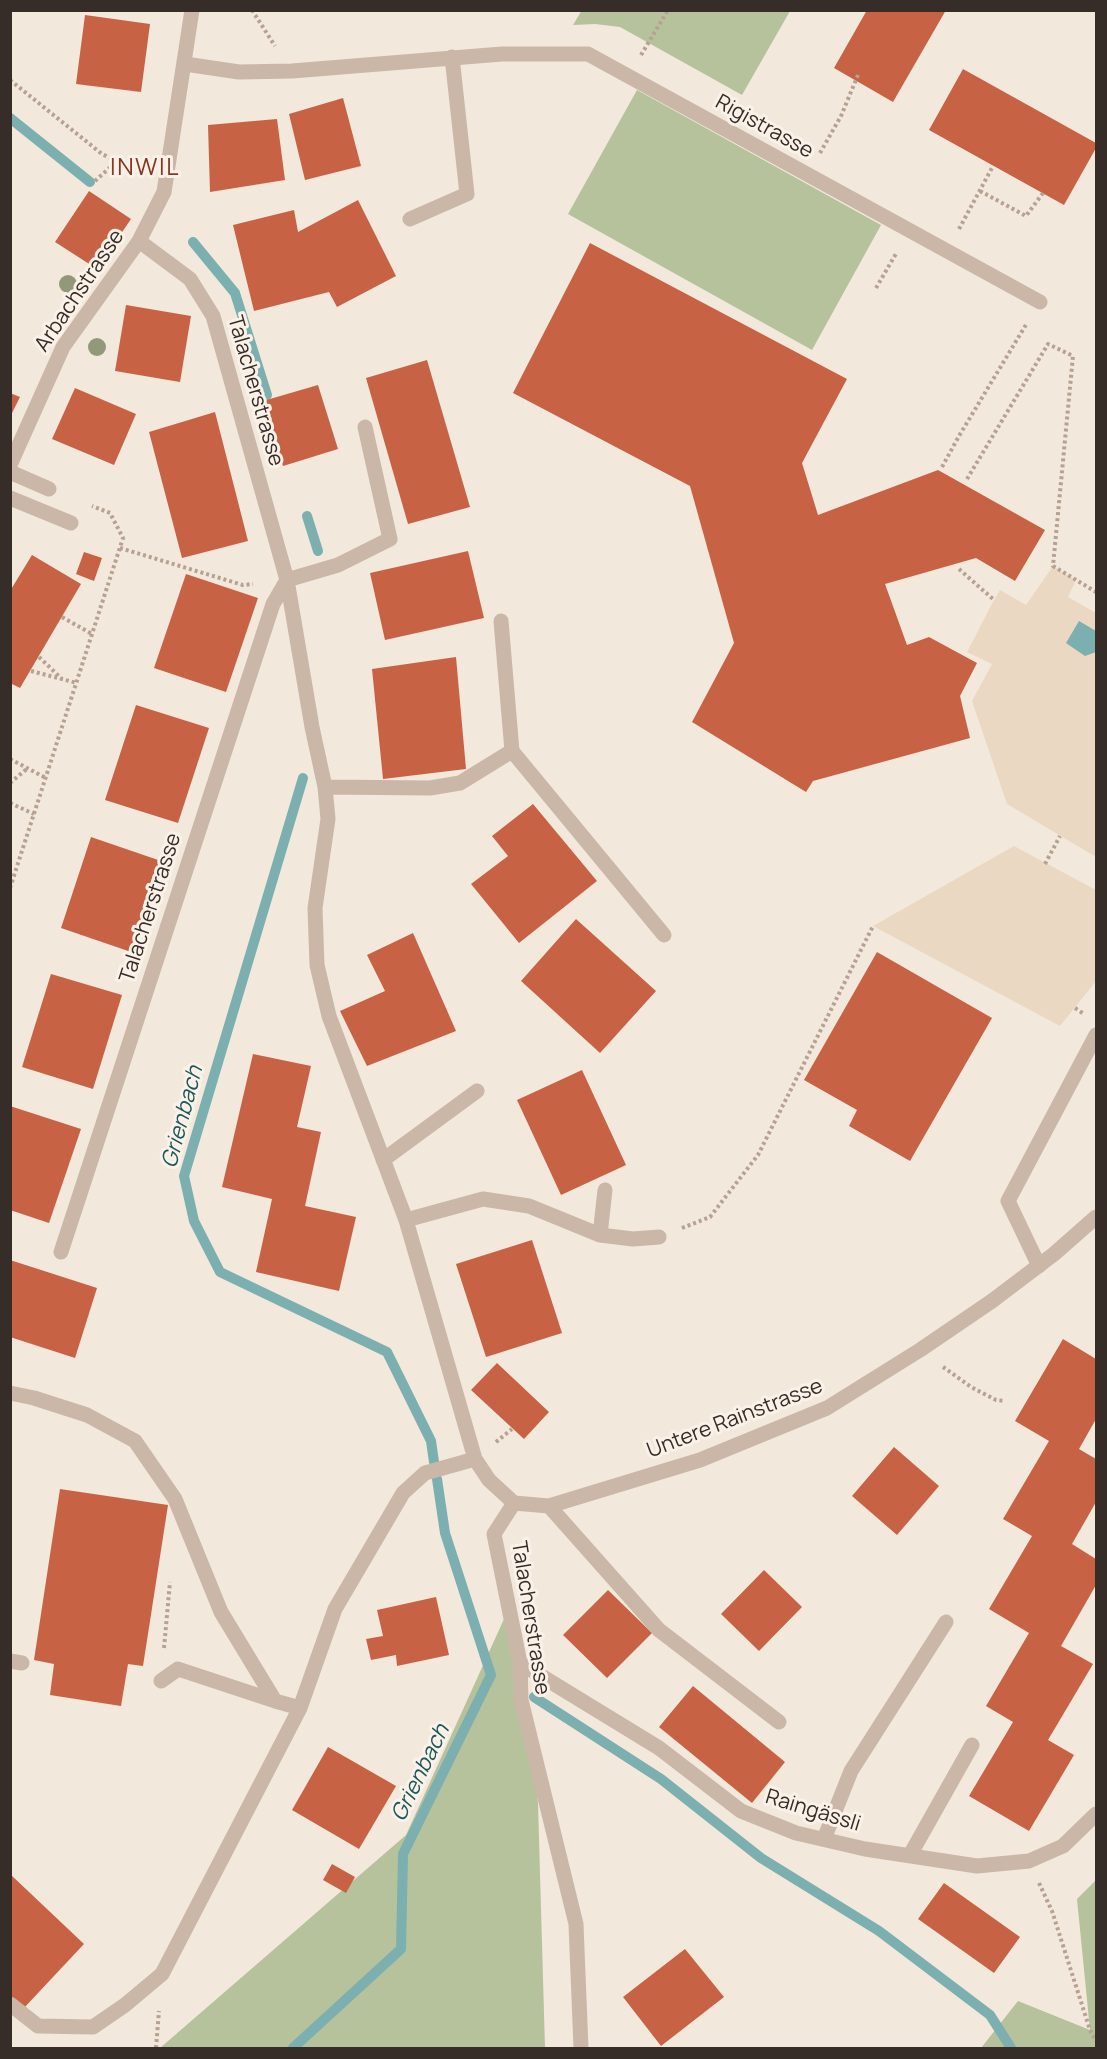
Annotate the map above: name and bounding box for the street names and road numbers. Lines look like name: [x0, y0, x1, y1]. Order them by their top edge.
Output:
street label: Rigistrasse: [711, 90, 817, 164]
street label: Arbachstrasse: [30, 225, 130, 357]
street label: Talacherstrasse: [221, 313, 289, 469]
street label: Talacherstrasse: [115, 830, 187, 986]
street label: Untere Rainstrasse: [644, 1374, 826, 1464]
street label: Talacherstrasse: [505, 1539, 555, 1697]
street label: Raingässli: [762, 1785, 864, 1837]

